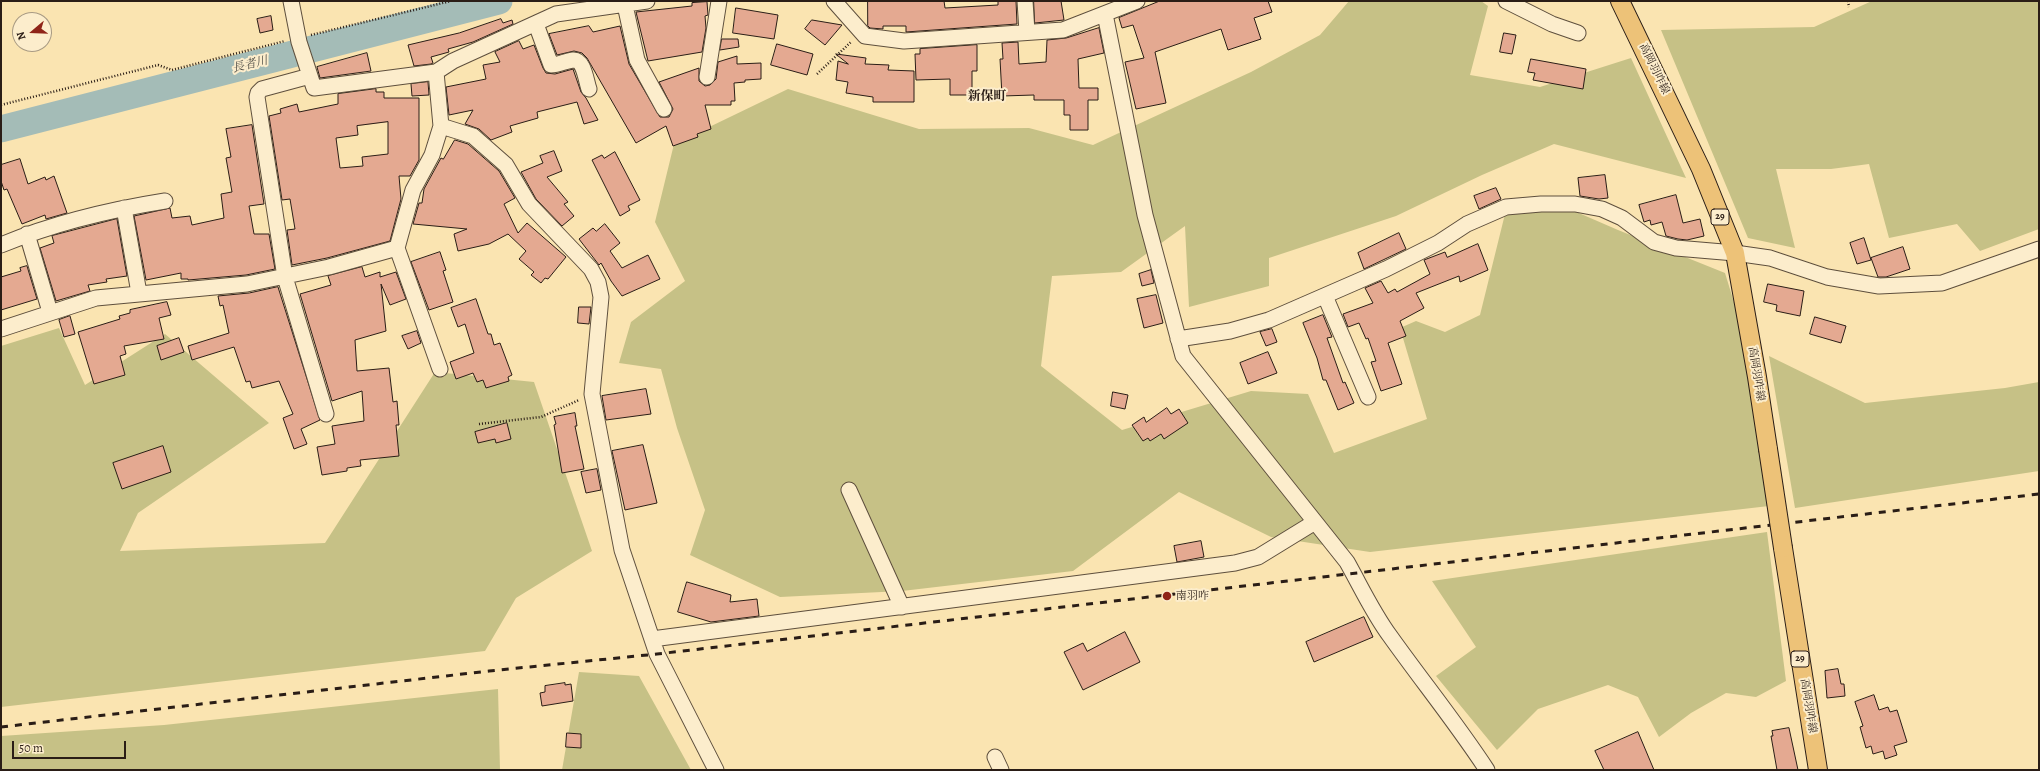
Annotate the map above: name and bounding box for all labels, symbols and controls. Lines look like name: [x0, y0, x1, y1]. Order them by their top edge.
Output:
north arrow: [12, 12, 52, 52]
text: N: [13, 30, 30, 42]
street label: 高岡羽咋線: [1636, 41, 1672, 97]
water label: 長者川: [231, 54, 269, 76]
district label: 新保町: [968, 89, 1006, 105]
road number: 29: [1711, 209, 1729, 225]
street label: 高岡羽咋線: [1745, 346, 1767, 402]
place label: 南羽咋: [1176, 589, 1209, 603]
marker: 南羽咋: [1161, 590, 1173, 602]
road number: 29: [1791, 651, 1809, 667]
street label: 高岡羽咋線: [1797, 678, 1819, 734]
scale bar: [14, 733, 128, 759]
text: 50 m: [19, 740, 43, 756]

